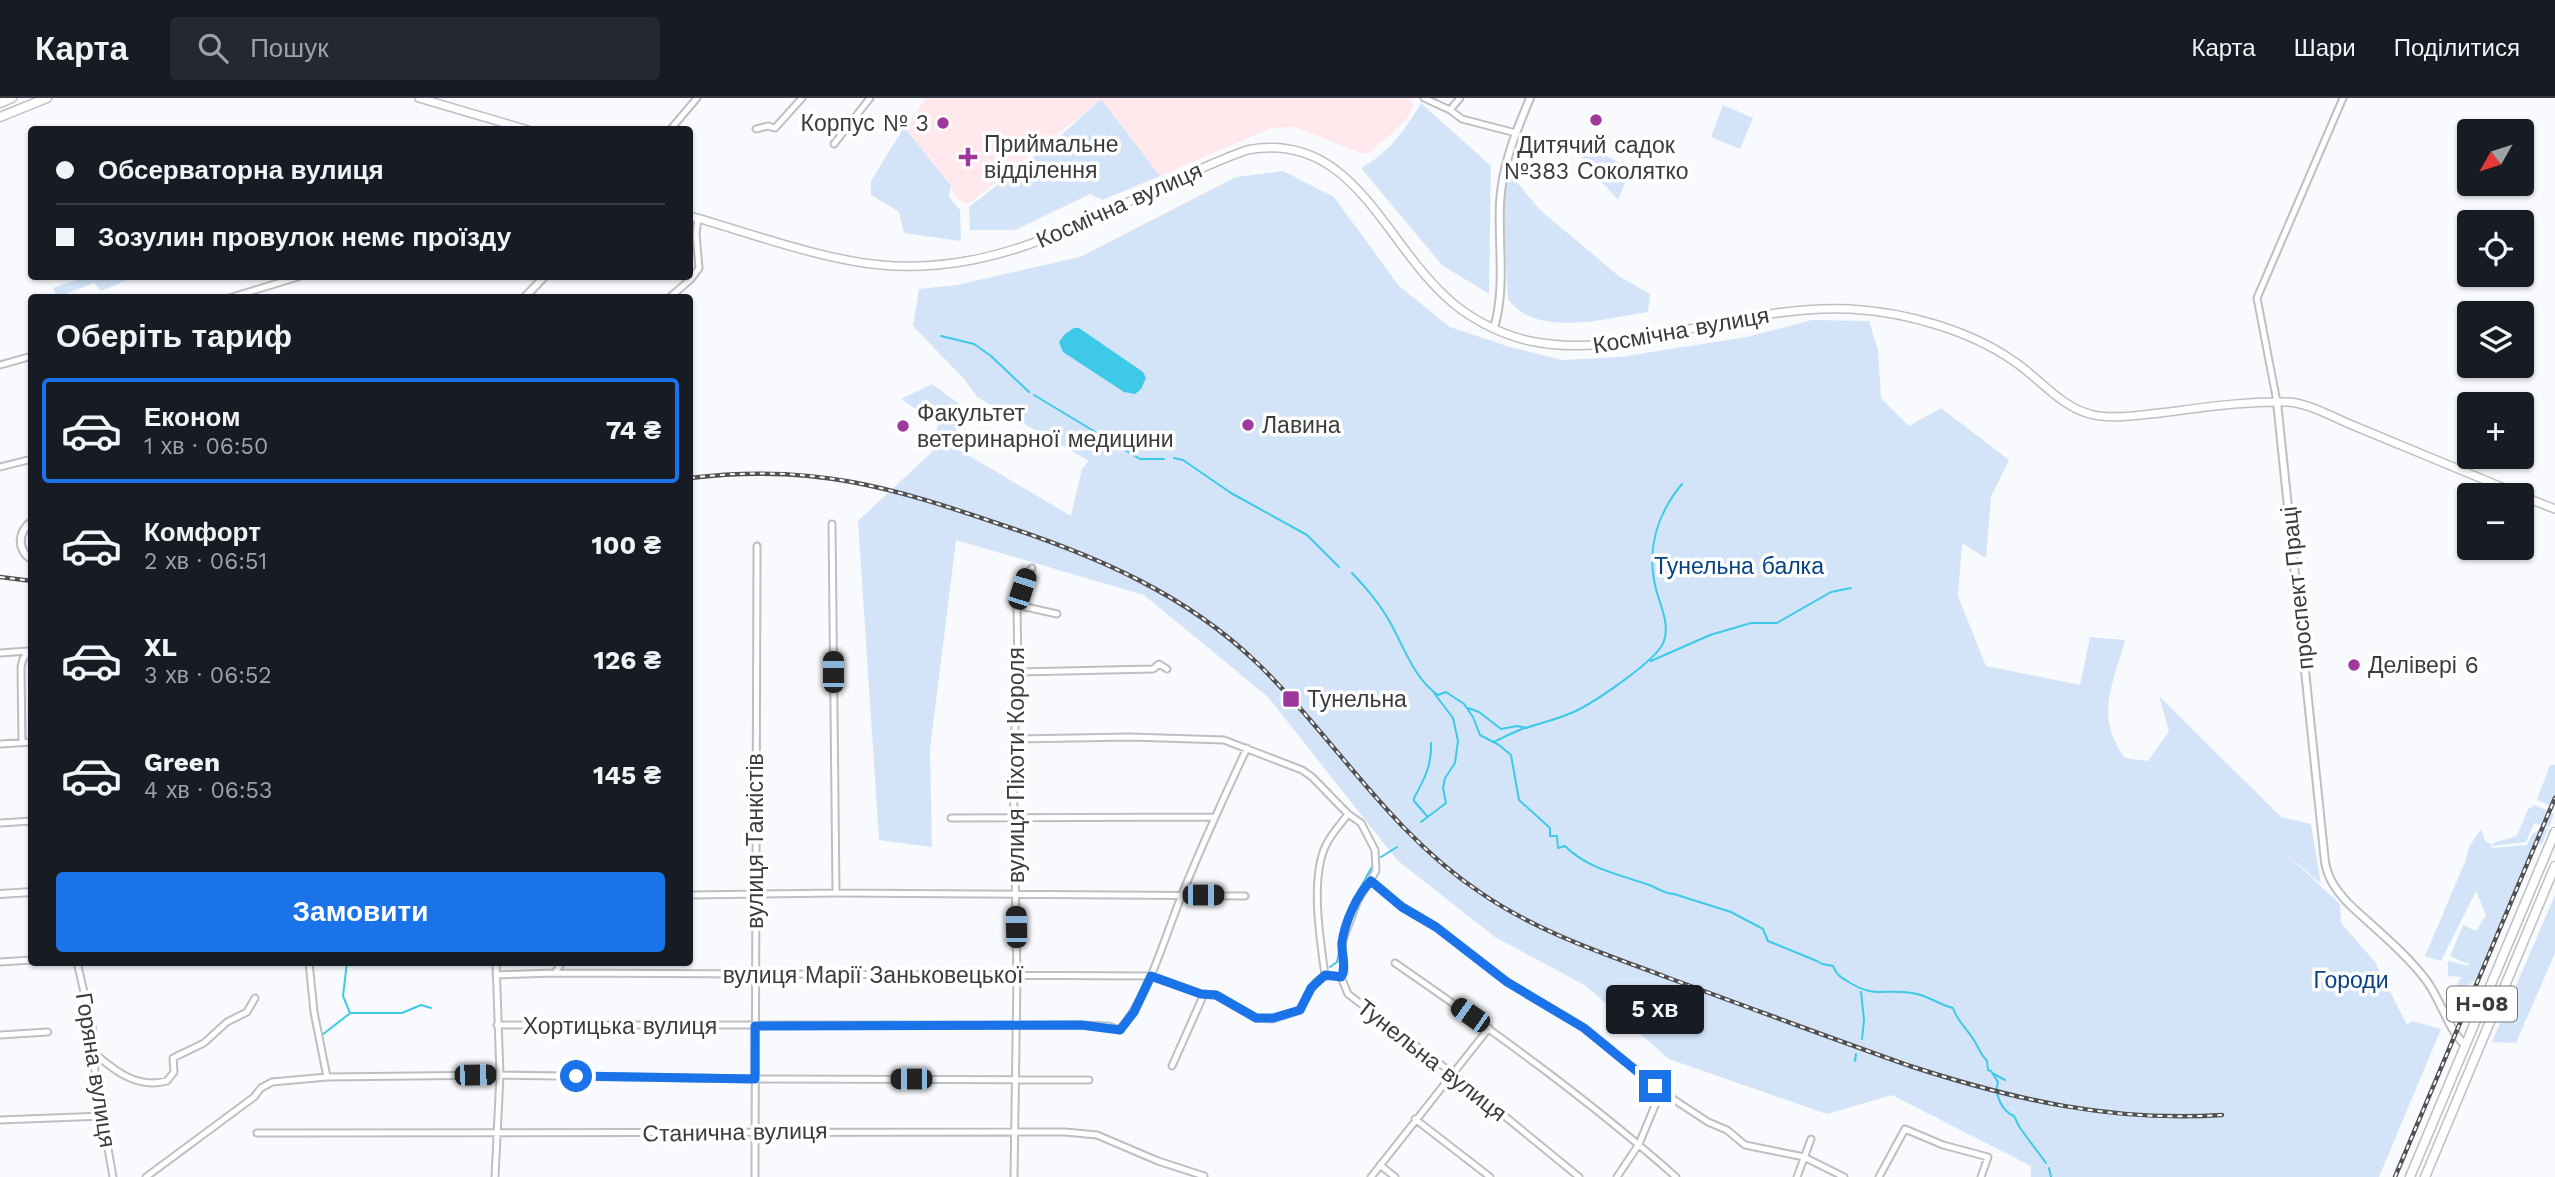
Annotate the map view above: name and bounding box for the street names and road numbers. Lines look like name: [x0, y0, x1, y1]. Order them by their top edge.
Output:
street label: Космічна вулиця: [1032, 157, 1206, 254]
street label: Космічна вулиця: [1591, 302, 1771, 359]
street label: проспект Праці: [2276, 505, 2319, 671]
street label: вулиця Піхоти Короля: [1003, 647, 1030, 883]
street label: вулиця Танкістів: [742, 753, 769, 929]
street label: вулиця Марії Заньковецької: [723, 962, 1024, 989]
road number: Н-08: [2447, 986, 2517, 1021]
street label: Горяна вулиця: [70, 991, 121, 1150]
street label: Тунельна вулиця: [1352, 994, 1512, 1127]
street label: Хортицька вулиця: [523, 1013, 717, 1040]
street label: Станична вулиця: [642, 1117, 828, 1148]

